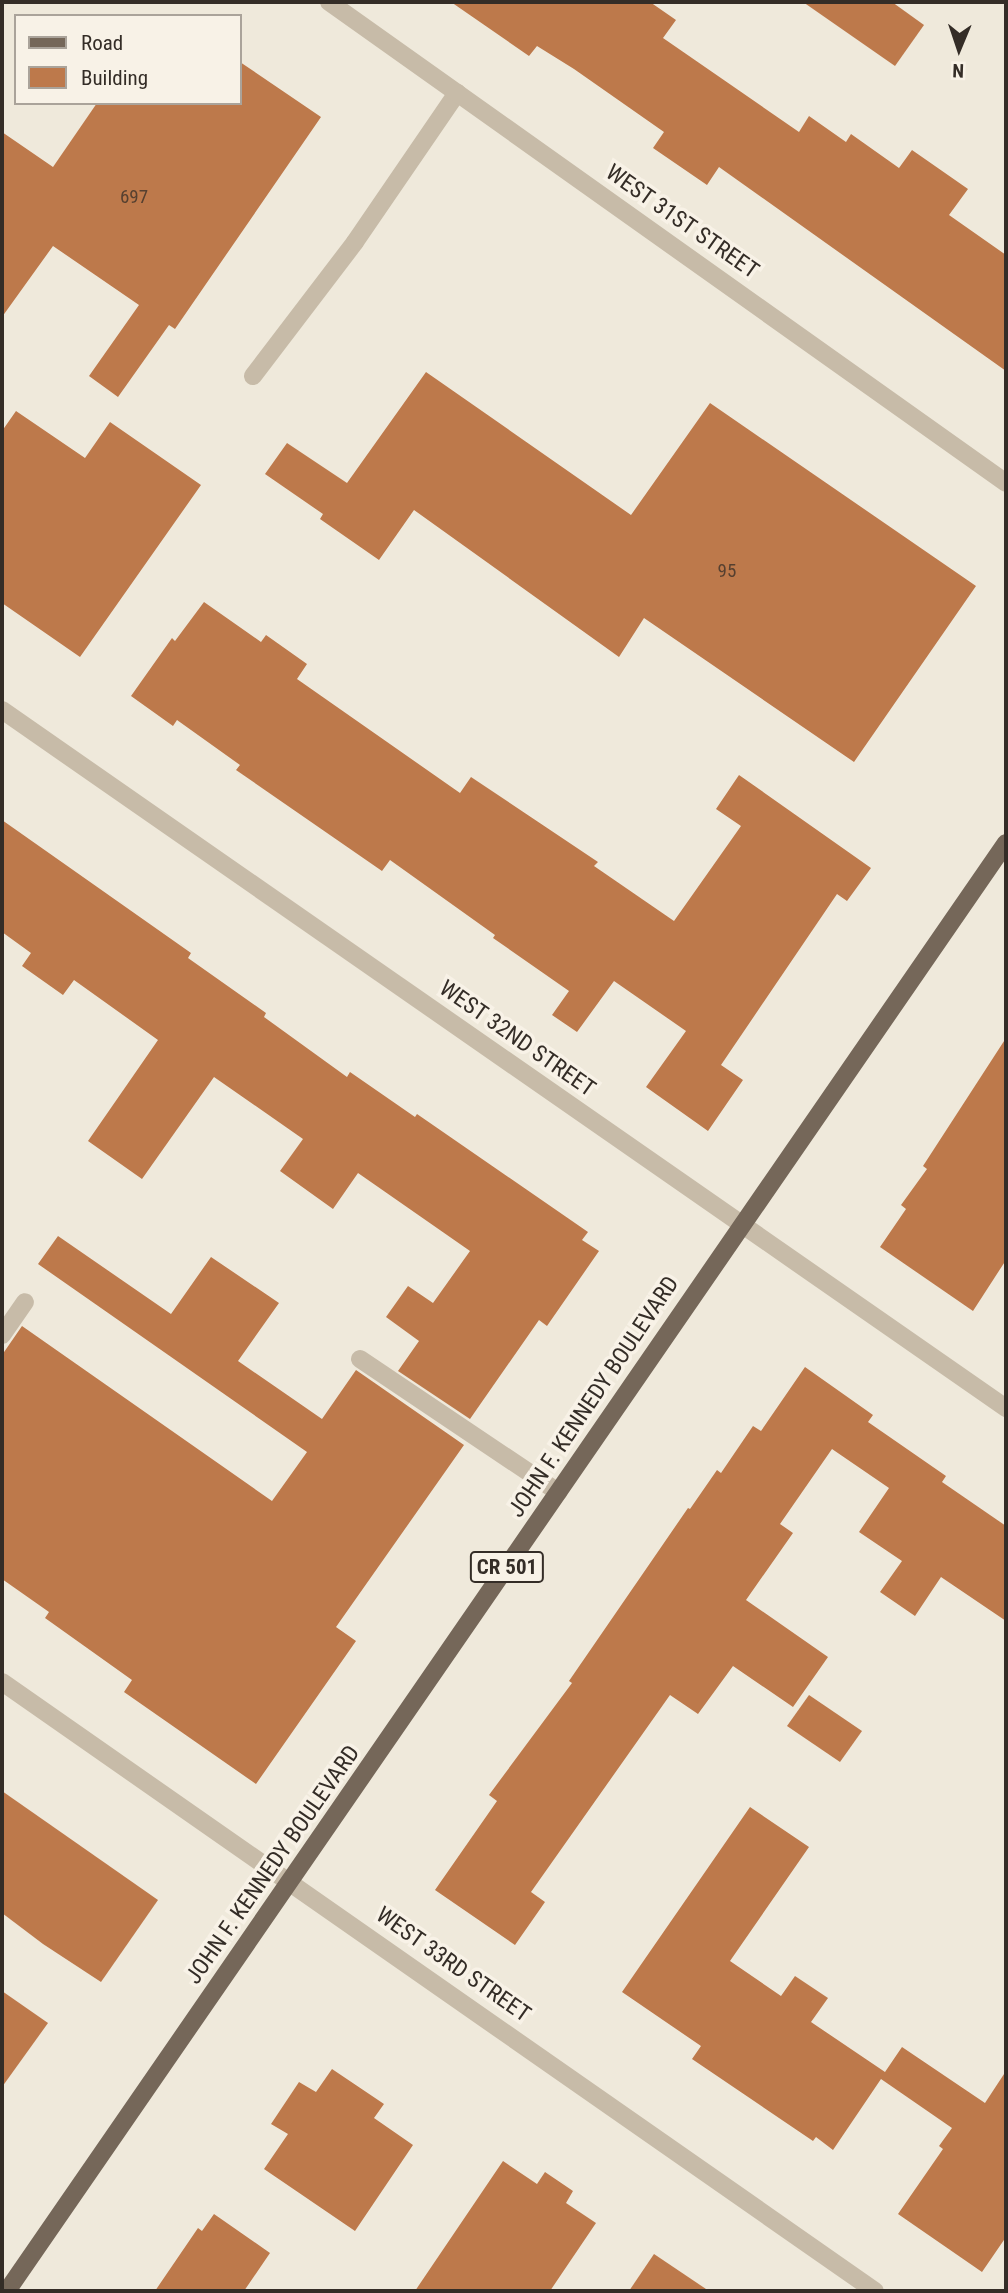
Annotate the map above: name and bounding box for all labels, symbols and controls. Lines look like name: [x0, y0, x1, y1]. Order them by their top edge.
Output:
legend: [14, 14, 242, 105]
north arrow: [924, 14, 994, 84]
text: Road: [81, 31, 123, 55]
text: N: [952, 59, 964, 82]
text: Building: [81, 66, 148, 90]
street label: WEST 31ST STREET: [600, 159, 764, 285]
house number: 697: [120, 186, 148, 208]
house number: 95: [718, 560, 736, 582]
street label: WEST 32ND STREET: [433, 975, 601, 1103]
street label: JOHN F. KENNEDY BOULEVARD: [503, 1271, 685, 1523]
road number: CR 501: [468, 1550, 546, 1584]
street label: JOHN F. KENNEDY BOULEVARD: [180, 1740, 366, 1990]
street label: WEST 33RD STREET: [370, 1901, 536, 2029]

